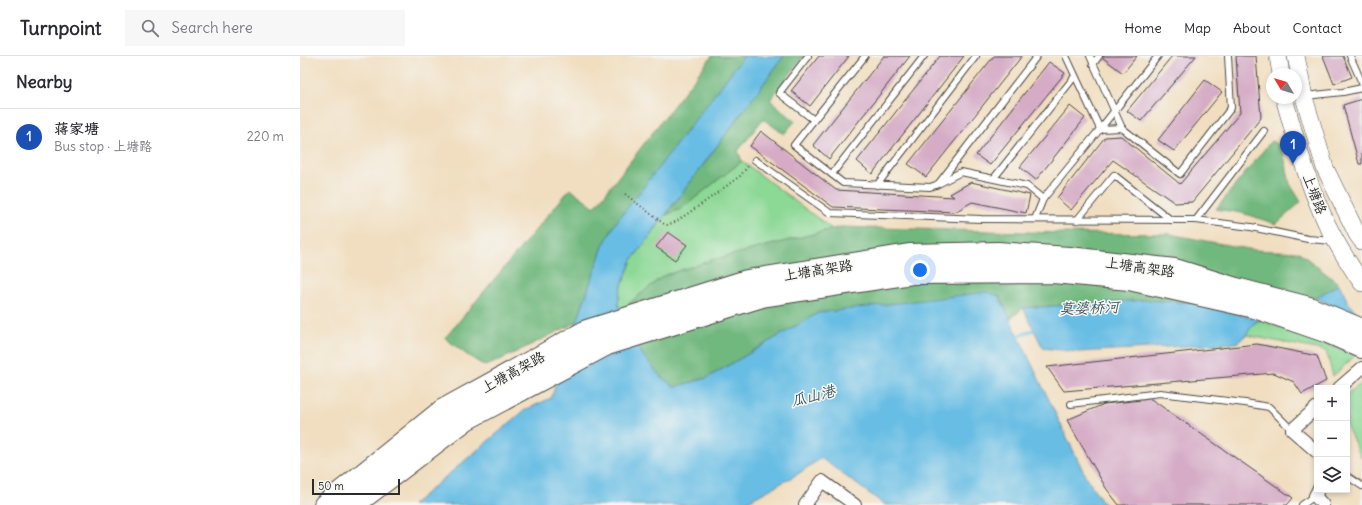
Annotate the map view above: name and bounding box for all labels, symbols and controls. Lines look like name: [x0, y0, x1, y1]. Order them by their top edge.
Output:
search box: [125, 10, 405, 46]
text: Turnpoint: [20, 16, 101, 40]
icon: search: [139, 17, 161, 39]
text: Search here: [171, 18, 253, 37]
text: Home: [1124, 19, 1162, 37]
text: Map: [1184, 19, 1211, 37]
text: About: [1233, 19, 1271, 37]
text: Contact: [1293, 19, 1342, 37]
north arrow: [1266, 68, 1302, 104]
text: Nearby: [16, 71, 72, 93]
text: 蒋家塘: [54, 119, 99, 138]
text: 1: [26, 128, 32, 145]
text: 220 m: [247, 128, 284, 145]
pin: 1: [1280, 131, 1306, 164]
text: Bus stop · 上塘路: [54, 138, 152, 155]
street label: 上塘路: [1299, 171, 1331, 217]
street label: 上塘高架路: [1104, 253, 1176, 281]
street label: 上塘高架路: [782, 256, 854, 284]
your location: [910, 260, 930, 280]
water label: 莫婆桥河: [1059, 297, 1122, 318]
street label: 上塘高架路: [478, 347, 548, 397]
water label: 瓜山港: [789, 380, 839, 410]
map controls: [1314, 385, 1350, 493]
button: +: [1314, 385, 1350, 421]
button: −: [1314, 421, 1350, 457]
button: layers: [1314, 457, 1350, 493]
scale bar: [312, 477, 400, 496]
text: 50 m: [318, 479, 344, 493]

